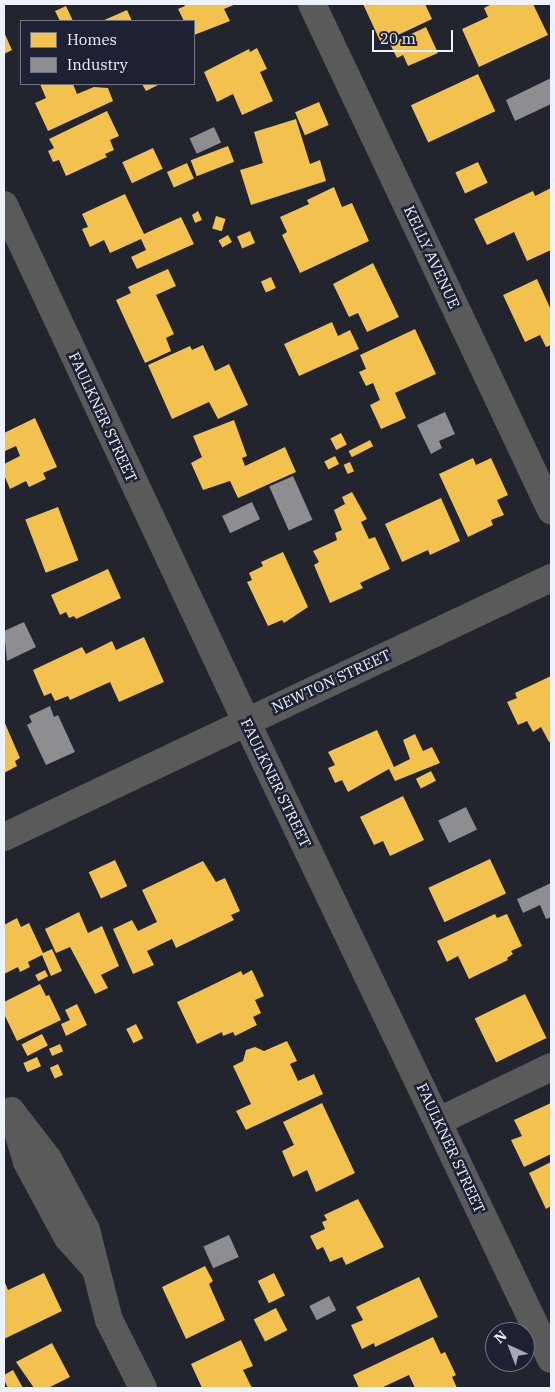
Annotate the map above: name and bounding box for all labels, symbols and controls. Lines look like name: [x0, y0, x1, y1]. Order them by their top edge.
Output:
legend: [20, 20, 195, 85]
scale bar: [375, 20, 456, 52]
text: 20 m: [380, 29, 416, 48]
text: Homes: [67, 30, 117, 49]
text: Industry: [67, 55, 128, 74]
street label: KELLY AVENUE: [400, 203, 464, 311]
street label: FAULKNER STREET: [65, 349, 141, 485]
street label: NEWTON STREET: [269, 646, 393, 716]
street label: FAULKNER STREET: [237, 716, 315, 850]
street label: FAULKNER STREET: [413, 1080, 489, 1216]
north arrow: [485, 1322, 535, 1372]
text: N: [490, 1326, 511, 1347]

